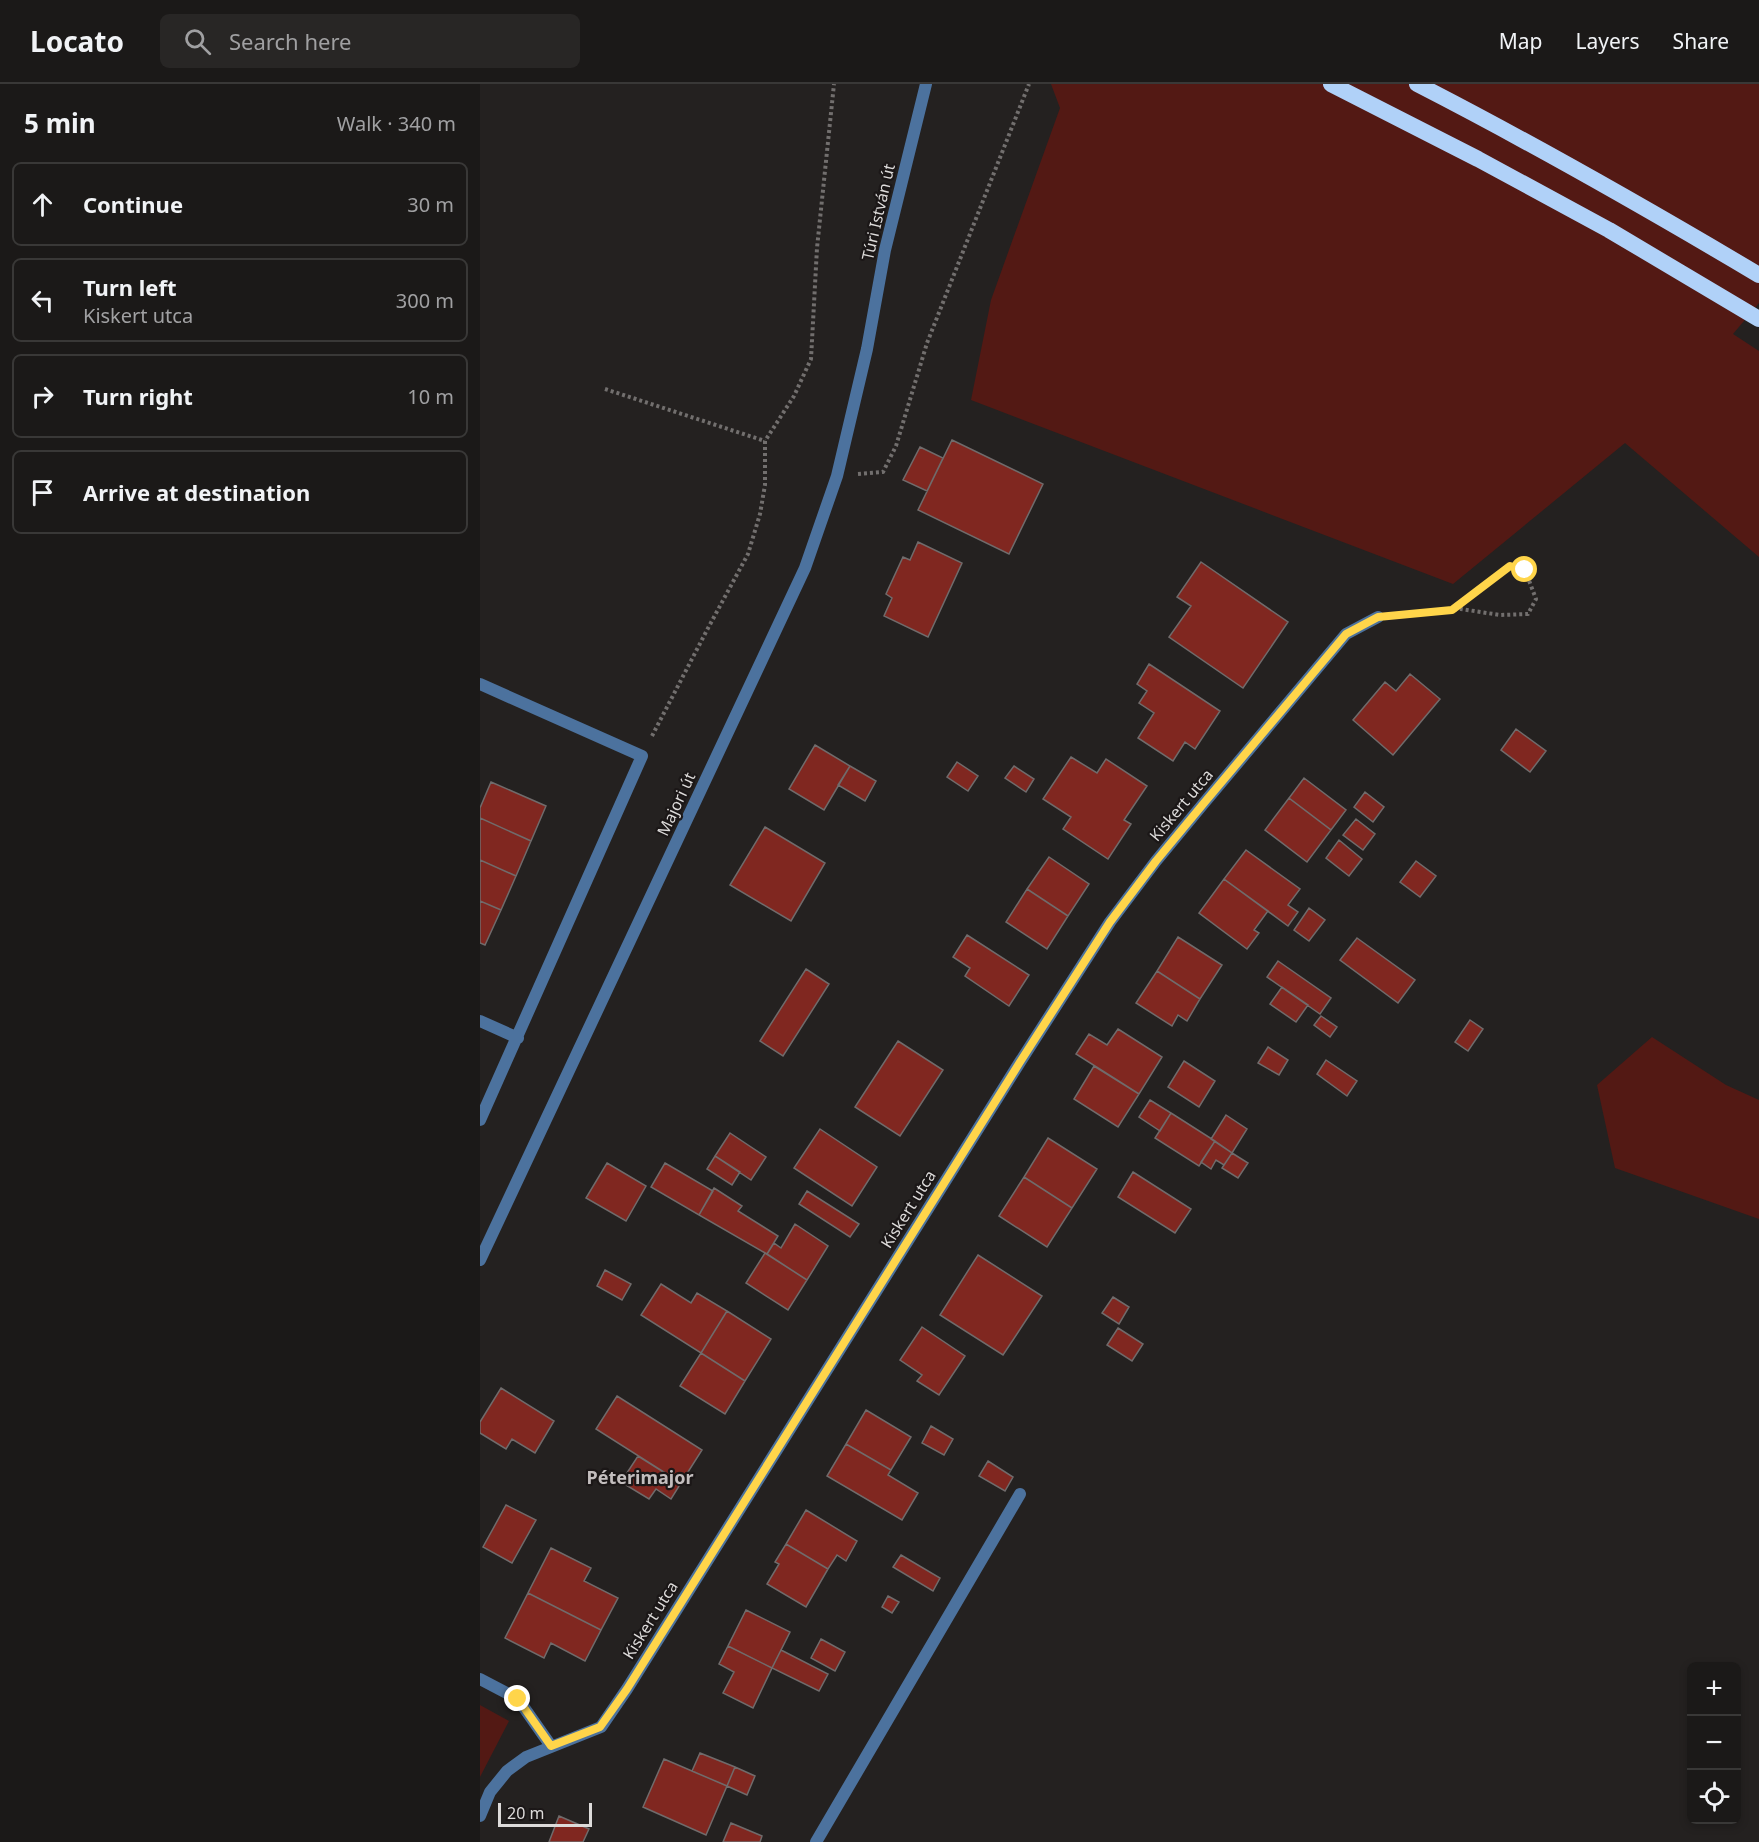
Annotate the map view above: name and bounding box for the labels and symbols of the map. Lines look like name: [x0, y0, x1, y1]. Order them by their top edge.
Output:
street label: Túri István út: [856, 161, 900, 262]
route start: [1511, 556, 1537, 582]
street label: Kiskert utca: [1144, 764, 1218, 846]
street label: Majori út: [652, 768, 700, 839]
street label: Kiskert utca: [875, 1166, 941, 1252]
district label: Péterimajor: [587, 1465, 693, 1489]
street label: Kiskert utca: [617, 1577, 683, 1663]
route end: [504, 1685, 530, 1711]
scale bar: [498, 1800, 592, 1828]

